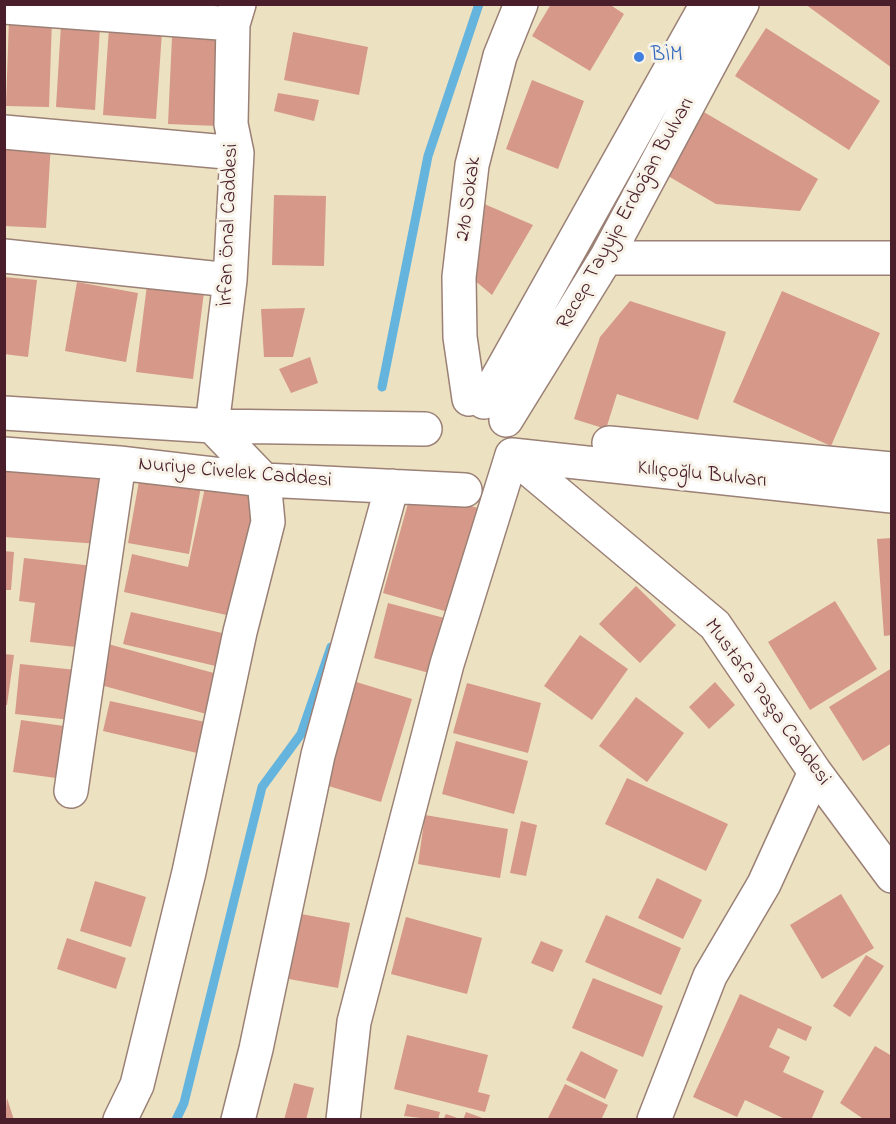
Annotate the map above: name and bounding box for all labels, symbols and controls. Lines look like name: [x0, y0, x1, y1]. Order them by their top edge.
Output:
place label: BİM: [651, 44, 683, 70]
marker: BİM: [632, 50, 646, 64]
street label: Recep Tayyip Erdoğan Bulvarı: [553, 94, 701, 334]
street label: İrfan Önal Caddesi: [215, 143, 245, 307]
street label: 210 Sokak: [452, 155, 488, 243]
street label: Nuriye Civelek Caddesi: [137, 453, 333, 495]
street label: Kılıçoğlu Bulvarı: [636, 457, 768, 495]
street label: Mustafa Paşa Caddesi: [697, 615, 835, 791]

